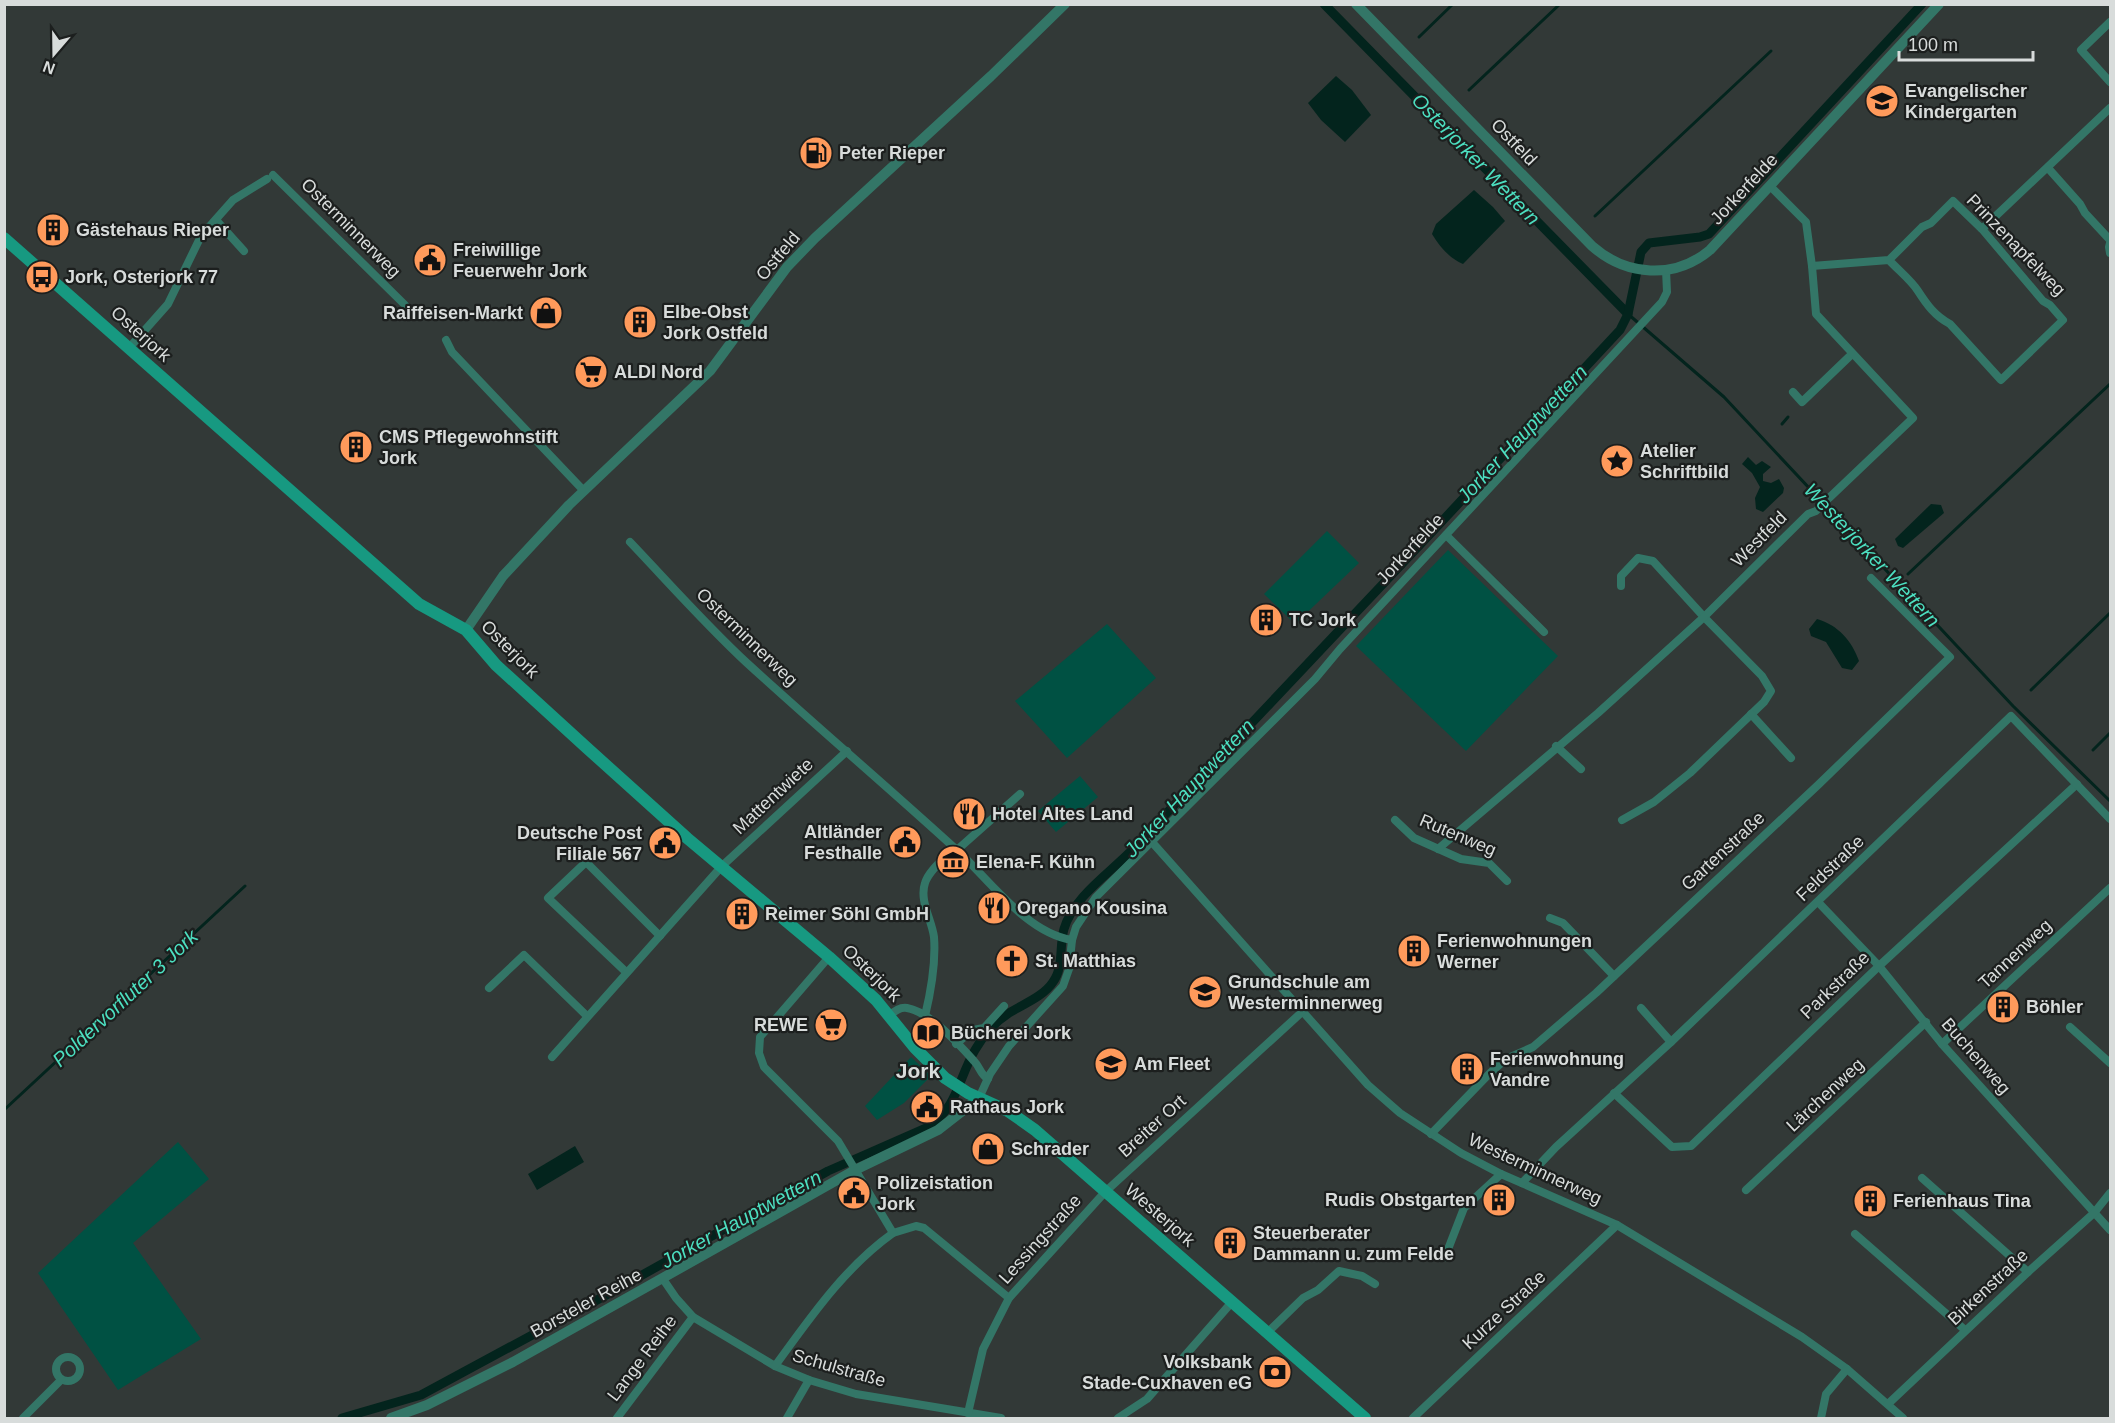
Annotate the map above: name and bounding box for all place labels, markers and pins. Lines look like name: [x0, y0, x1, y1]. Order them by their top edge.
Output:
place label: Evangelischer Kindergarten: [1905, 81, 2027, 122]
school or university icon: Evangelischer Kindergarten: [1864, 83, 1900, 119]
fuel station icon: Peter Rieper: [798, 135, 834, 171]
place label: Peter Rieper: [839, 143, 945, 163]
building icon: Gästehaus Rieper: [35, 212, 71, 248]
place label: Gästehaus Rieper: [76, 220, 229, 240]
place label: Freiwillige Feuerwehr Jork: [453, 240, 588, 281]
public building icon: Freiwillige Feuerwehr Jork: [412, 242, 448, 278]
bus stop icon: Jork, Osterjork 77: [24, 259, 60, 295]
place label: Jork, Osterjork 77: [65, 267, 218, 287]
shop icon: Raiffeisen-Markt: [528, 295, 564, 331]
place label: Elbe-Obst Jork Ostfeld: [663, 302, 768, 343]
place label: Raiffeisen-Markt: [383, 303, 523, 323]
building icon: Elbe-Obst Jork Ostfeld: [622, 304, 658, 340]
supermarket icon: ALDI Nord: [573, 354, 609, 390]
place label: ALDI Nord: [614, 362, 703, 382]
place label: CMS Pflegewohnstift Jork: [379, 427, 558, 468]
building icon: CMS Pflegewohnstift Jork: [338, 429, 374, 465]
place label: Atelier Schriftbild: [1640, 441, 1729, 482]
place icon: Atelier Schriftbild: [1599, 443, 1635, 479]
building icon: TC Jork: [1248, 602, 1284, 638]
place label: TC Jork: [1289, 610, 1357, 630]
restaurant icon: Hotel Altes Land: [951, 796, 987, 832]
place label: Hotel Altes Land: [992, 804, 1133, 824]
place label: Altländer Festhalle: [804, 822, 882, 863]
place label: Deutsche Post Filiale 567: [517, 823, 642, 864]
public building icon: Altländer Festhalle: [887, 824, 923, 860]
public building icon: Deutsche Post Filiale 567: [647, 825, 683, 861]
museum icon: Elena-F. Kühn: [935, 844, 971, 880]
place label: Elena-F. Kühn: [976, 852, 1095, 872]
restaurant icon: Oregano Kousina: [976, 890, 1012, 926]
building icon: Reimer Söhl GmbH: [724, 896, 760, 932]
place label: Oregano Kousina: [1017, 898, 1168, 918]
place label: Reimer Söhl GmbH: [765, 904, 929, 924]
place label: Ferienwohnungen Werner: [1437, 931, 1592, 972]
building icon: Ferienwohnungen Werner: [1396, 933, 1432, 969]
church icon: St. Matthias: [994, 943, 1030, 979]
place label: St. Matthias: [1035, 951, 1136, 971]
place label: Grundschule am Westerminnerweg: [1228, 972, 1383, 1013]
school or university icon: Grundschule am Westerminnerweg: [1187, 974, 1223, 1010]
building icon: Böhler: [1985, 989, 2021, 1025]
place label: Böhler: [2026, 997, 2083, 1017]
supermarket icon: REWE: [813, 1007, 849, 1043]
place label: REWE: [754, 1015, 808, 1035]
library icon: Bücherei Jork: [910, 1015, 946, 1051]
place label: Bücherei Jork: [951, 1023, 1072, 1043]
school or university icon: Am Fleet: [1093, 1046, 1129, 1082]
place label: Ferienwohnung Vandre: [1490, 1049, 1624, 1090]
building icon: Ferienwohnung Vandre: [1449, 1051, 1485, 1087]
place label: Am Fleet: [1134, 1054, 1210, 1074]
public building icon: Rathaus Jork: [909, 1089, 945, 1125]
place label: Rathaus Jork: [950, 1097, 1065, 1117]
shop icon: Schrader: [970, 1131, 1006, 1167]
place label: Schrader: [1011, 1139, 1089, 1159]
place label: Polizeistation Jork: [877, 1173, 993, 1214]
public building icon: Polizeistation Jork: [836, 1175, 872, 1211]
building icon: Rudis Obstgarten: [1481, 1182, 1517, 1218]
building icon: Ferienhaus Tina: [1852, 1183, 1888, 1219]
place label: Rudis Obstgarten: [1325, 1190, 1476, 1210]
place label: Ferienhaus Tina: [1893, 1191, 2032, 1211]
place label: Steuerberater Dammann u. zum Felde: [1253, 1223, 1454, 1264]
building icon: Steuerberater Dammann u. zum Felde: [1212, 1225, 1248, 1261]
place label: Volksbank Stade-Cuxhaven eG: [1082, 1352, 1253, 1393]
bank icon: Volksbank Stade-Cuxhaven eG: [1257, 1354, 1293, 1390]

